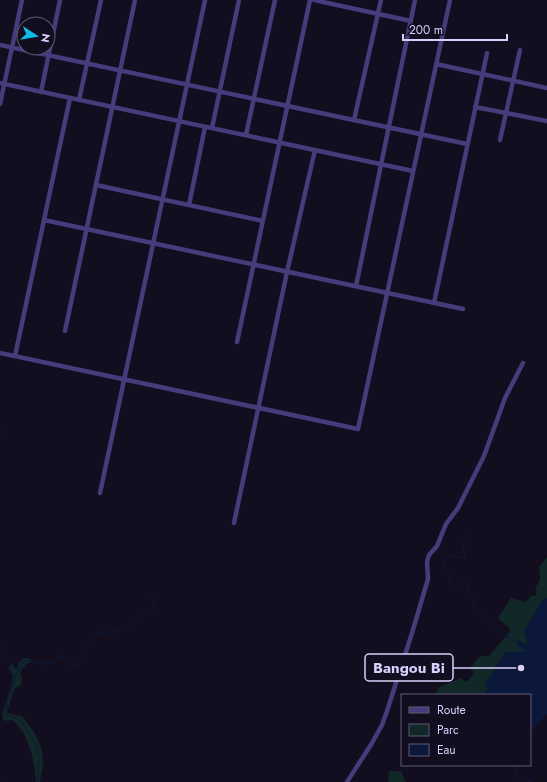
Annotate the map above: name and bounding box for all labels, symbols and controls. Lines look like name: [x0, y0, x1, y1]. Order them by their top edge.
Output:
north arrow: [16, 16, 56, 56]
scale bar: [403, 16, 507, 42]
text: 200 m: [409, 21, 443, 39]
text: N: [37, 32, 55, 44]
callout: Bangou Bi: [365, 654, 453, 681]
text: Bangou Bi: [373, 657, 445, 679]
legend: [401, 694, 531, 766]
text: Route: [437, 701, 466, 719]
text: Parc: [437, 721, 459, 739]
text: Eau: [437, 741, 456, 759]

